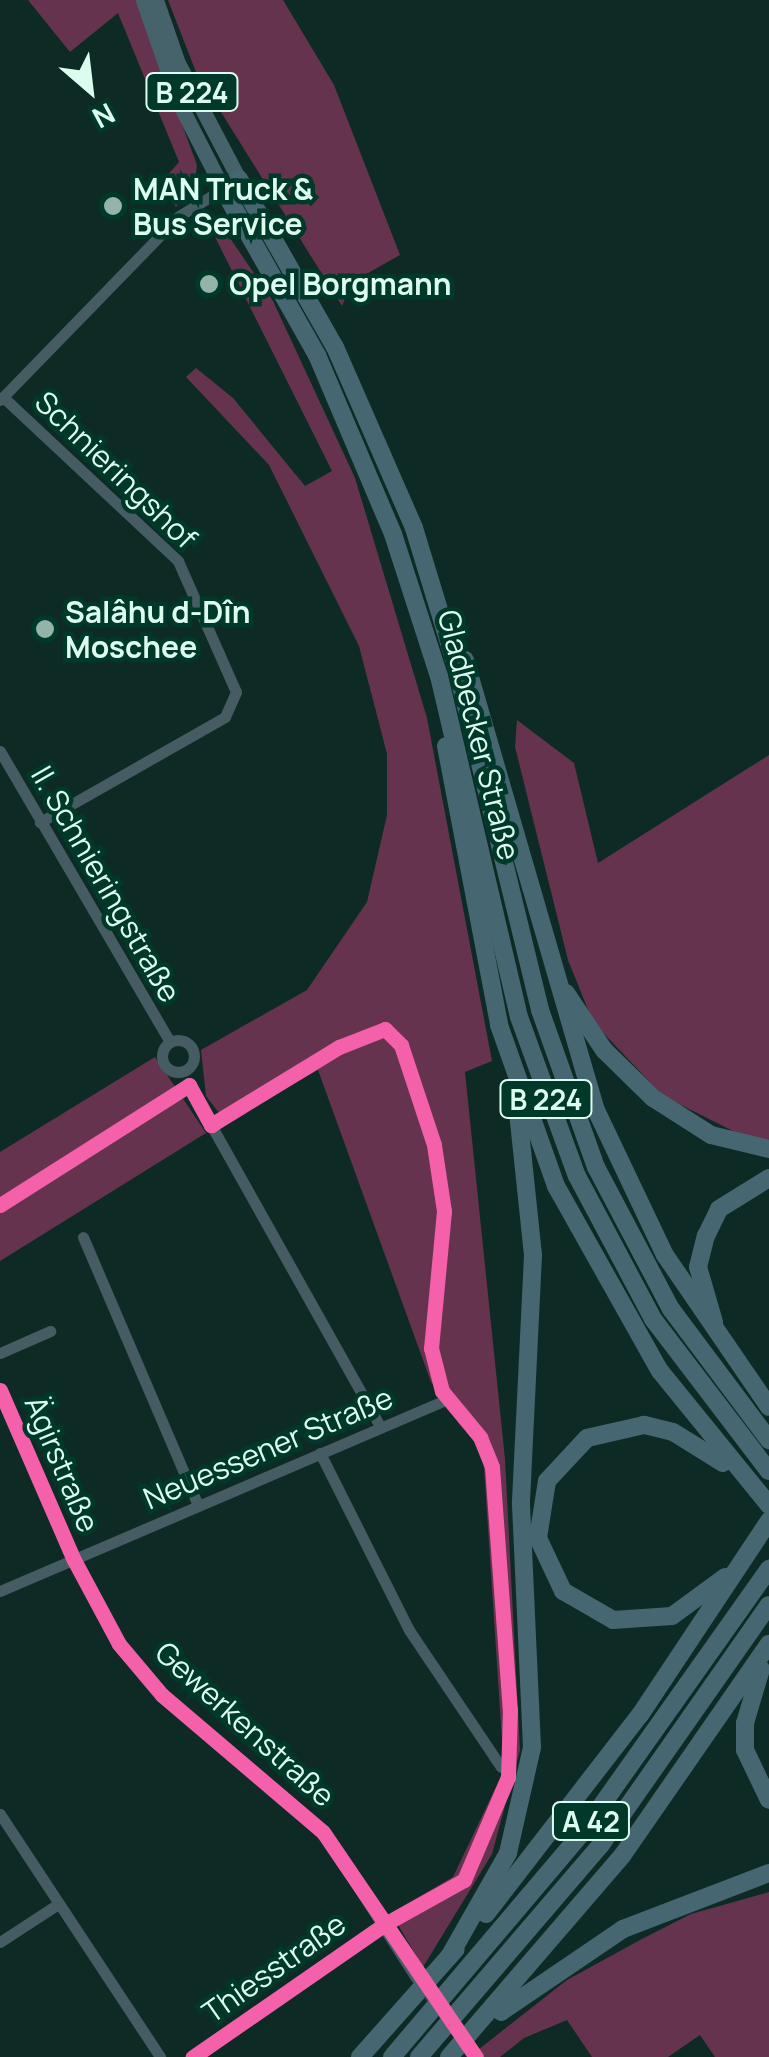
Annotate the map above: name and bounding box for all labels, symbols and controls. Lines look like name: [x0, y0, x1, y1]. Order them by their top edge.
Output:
north arrow: [40, 40, 140, 140]
road number: B 224: [144, 69, 240, 115]
text: N: [86, 95, 122, 138]
place label: MAN Truck & Bus Service: [133, 171, 313, 242]
marker: MAN Truck & Bus Service: [102, 195, 124, 217]
place label: Opel Borgmann: [229, 266, 452, 302]
marker: Opel Borgmann: [198, 273, 220, 295]
street label: Schnieringshof: [28, 384, 204, 556]
place label: Salâhu d-Dîn Moschee: [65, 594, 251, 664]
street label: Gladbecker Straße: [431, 606, 527, 864]
marker: Salâhu d-Dîn Moschee: [34, 618, 56, 640]
street label: II. Schnieringstraße: [24, 760, 188, 1008]
road number: B 224: [498, 1076, 594, 1122]
street label: Neuessener Straße: [138, 1379, 398, 1517]
street label: Ägirstraße: [17, 1391, 107, 1537]
street label: Gewerkenstraße: [148, 1634, 342, 1814]
road number: A 42: [551, 1798, 631, 1844]
street label: Thiesstraße: [196, 1906, 352, 2030]

